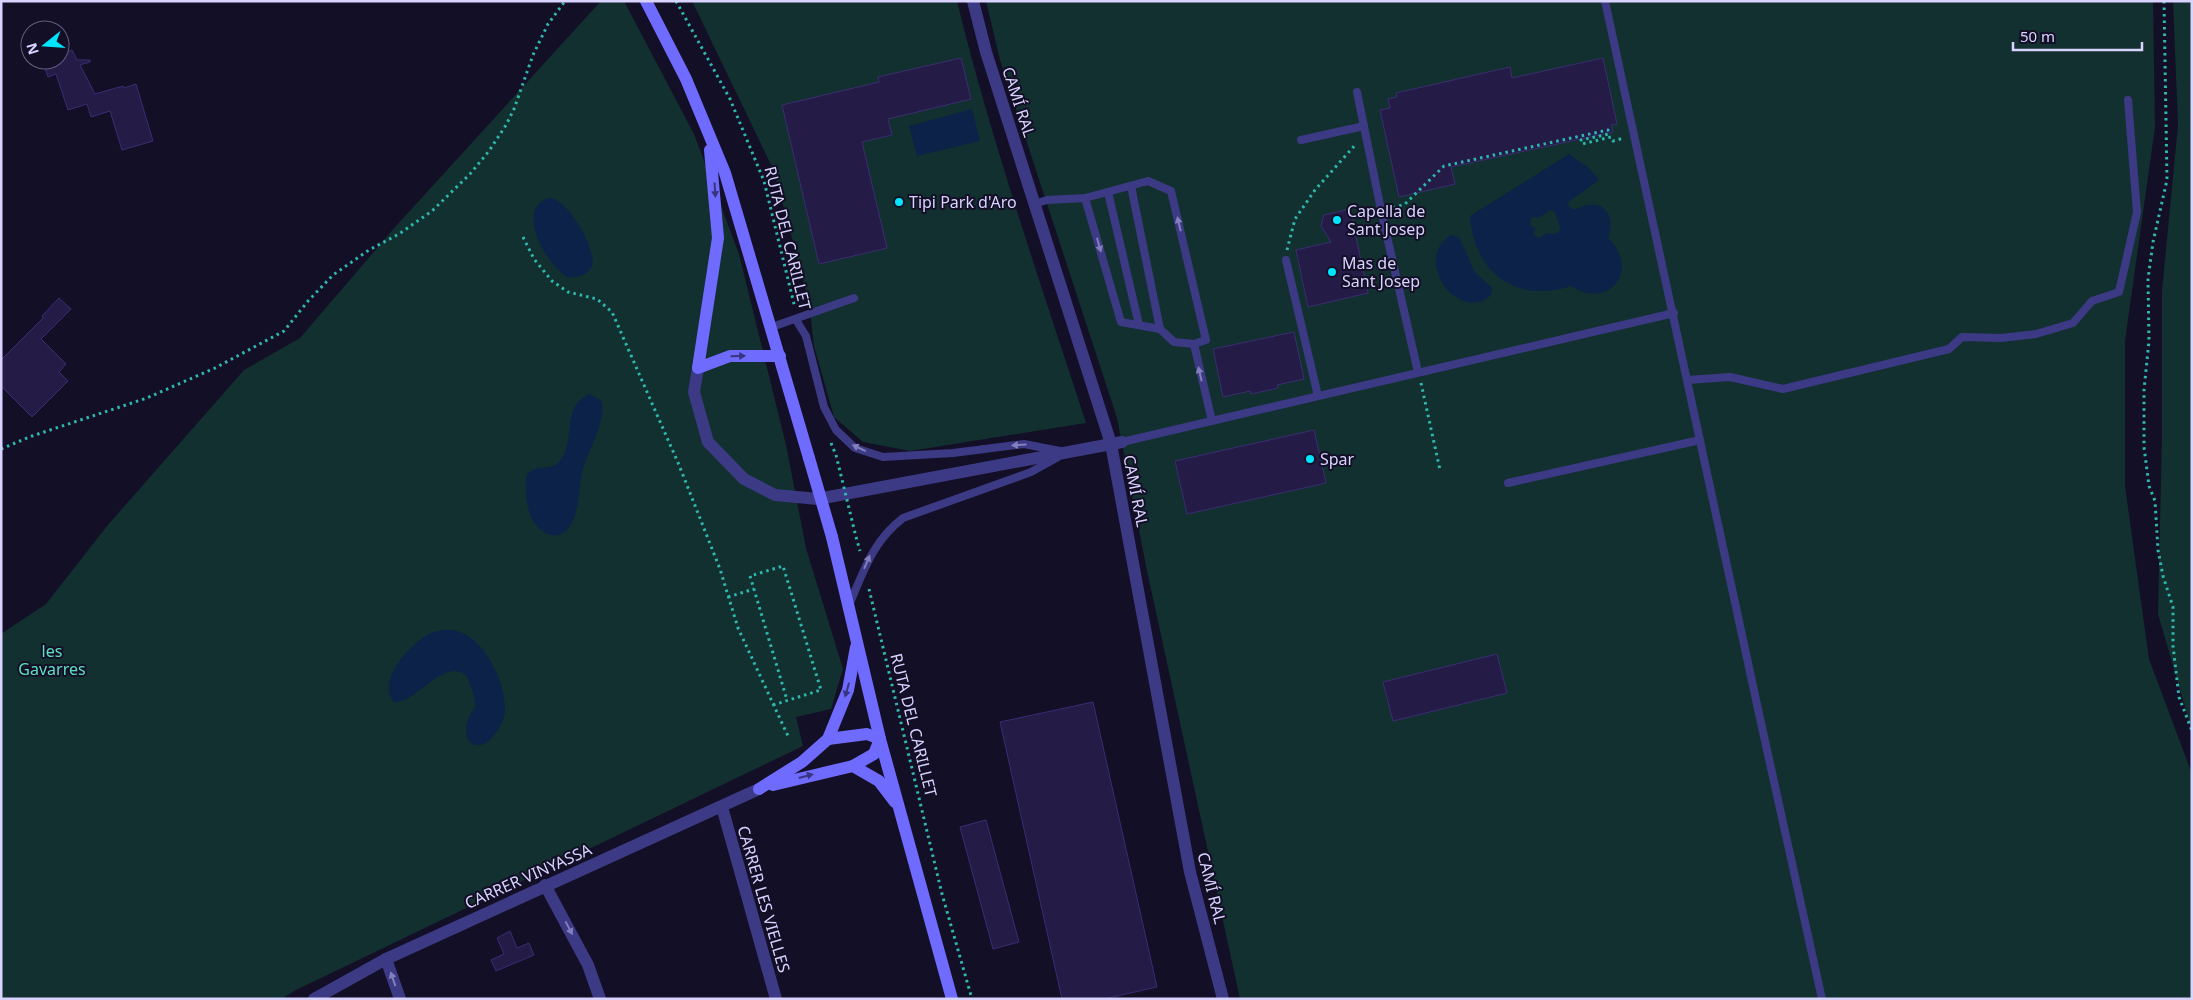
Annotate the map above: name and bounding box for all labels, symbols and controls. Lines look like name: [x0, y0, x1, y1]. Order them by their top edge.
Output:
north arrow: [20, 20, 70, 70]
scale bar: [2013, 20, 2142, 52]
text: 50 m: [2020, 26, 2055, 46]
text: N: [21, 41, 43, 57]
street label: CAMÍ RAL: [997, 64, 1041, 140]
street label: RUTA DEL CARILLET: [760, 164, 817, 312]
one-way arrow: [711, 182, 719, 198]
place label: Tipi Park d'Aro: [909, 191, 1017, 213]
marker: Tipi Park d'Aro: [893, 196, 905, 208]
place label: Capella de Sant Josep: [1347, 200, 1425, 240]
marker: Capella de Sant Josep: [1331, 214, 1343, 226]
one-way arrow: [1175, 216, 1183, 231]
one-way arrow: [1095, 238, 1103, 253]
place label: Mas de Sant Josep: [1342, 252, 1420, 292]
marker: Mas de Sant Josep: [1326, 266, 1338, 278]
one-way arrow: [730, 352, 746, 360]
one-way arrow: [1196, 366, 1204, 381]
one-way arrow: [1011, 442, 1027, 450]
one-way arrow: [852, 444, 866, 452]
place label: Spar: [1320, 448, 1355, 470]
street label: CAMÍ RAL: [1118, 453, 1154, 529]
marker: Spar: [1304, 453, 1316, 465]
one-way arrow: [864, 555, 872, 569]
park label: les Gavarres: [18, 640, 86, 680]
street label: RUTA DEL CARILLET: [886, 651, 943, 799]
one-way arrow: [842, 683, 850, 698]
one-way arrow: [798, 772, 813, 780]
street label: CARRER LES VIELLES: [732, 823, 796, 975]
street label: CARRER VINYASSA: [461, 838, 596, 914]
street label: CAMÍ RAL: [1192, 850, 1232, 926]
one-way arrow: [565, 921, 573, 935]
one-way arrow: [389, 971, 397, 986]

